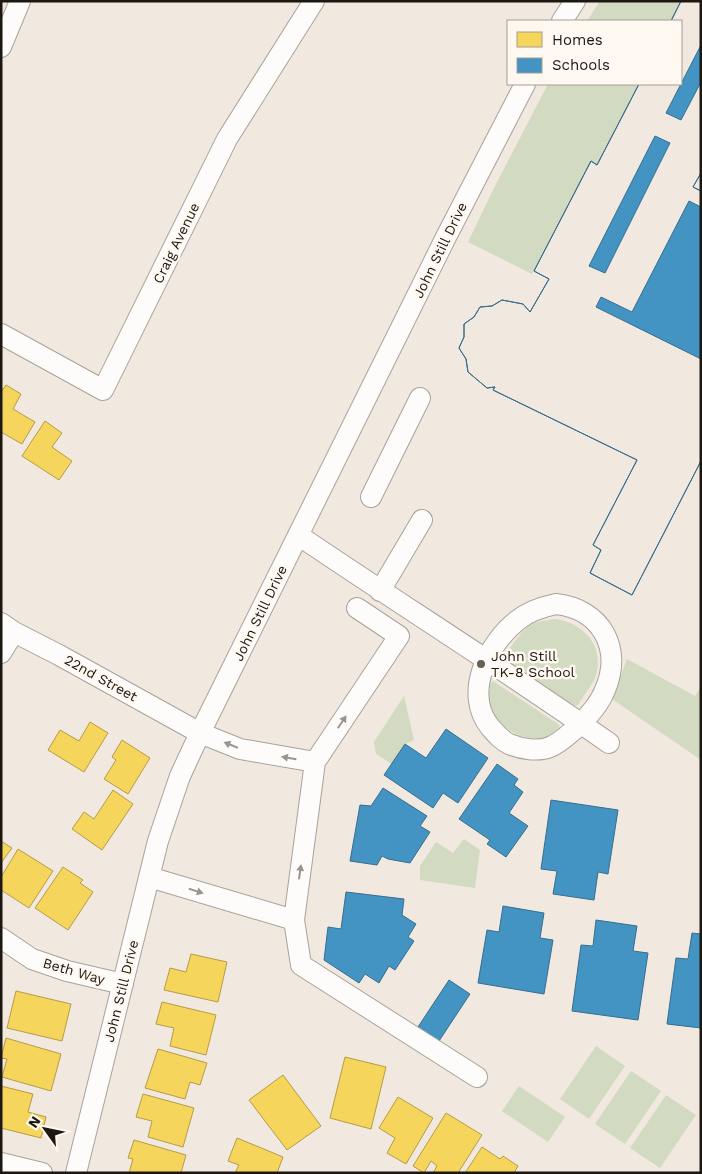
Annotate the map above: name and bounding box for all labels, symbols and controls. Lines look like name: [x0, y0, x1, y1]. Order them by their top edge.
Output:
legend: [507, 20, 682, 85]
text: Homes: [552, 31, 603, 49]
text: Schools: [552, 56, 610, 74]
street label: Craig Avenue: [150, 200, 202, 286]
street label: John Still Drive: [410, 200, 470, 300]
street label: John Still Drive: [230, 563, 290, 663]
place label: John Still TK-8 School: [491, 648, 576, 680]
street label: 22nd Street: [62, 651, 140, 705]
marker: John Still TK-8 School: [475, 658, 487, 670]
one-way arrow: [337, 715, 347, 728]
one-way arrow: [223, 741, 238, 749]
one-way arrow: [281, 753, 297, 761]
one-way arrow: [297, 864, 305, 880]
one-way arrow: [188, 888, 203, 896]
street label: John Still Drive: [101, 938, 141, 1044]
street label: Beth Way: [41, 955, 108, 988]
north arrow: [20, 1104, 70, 1154]
text: N: [25, 1113, 44, 1131]

